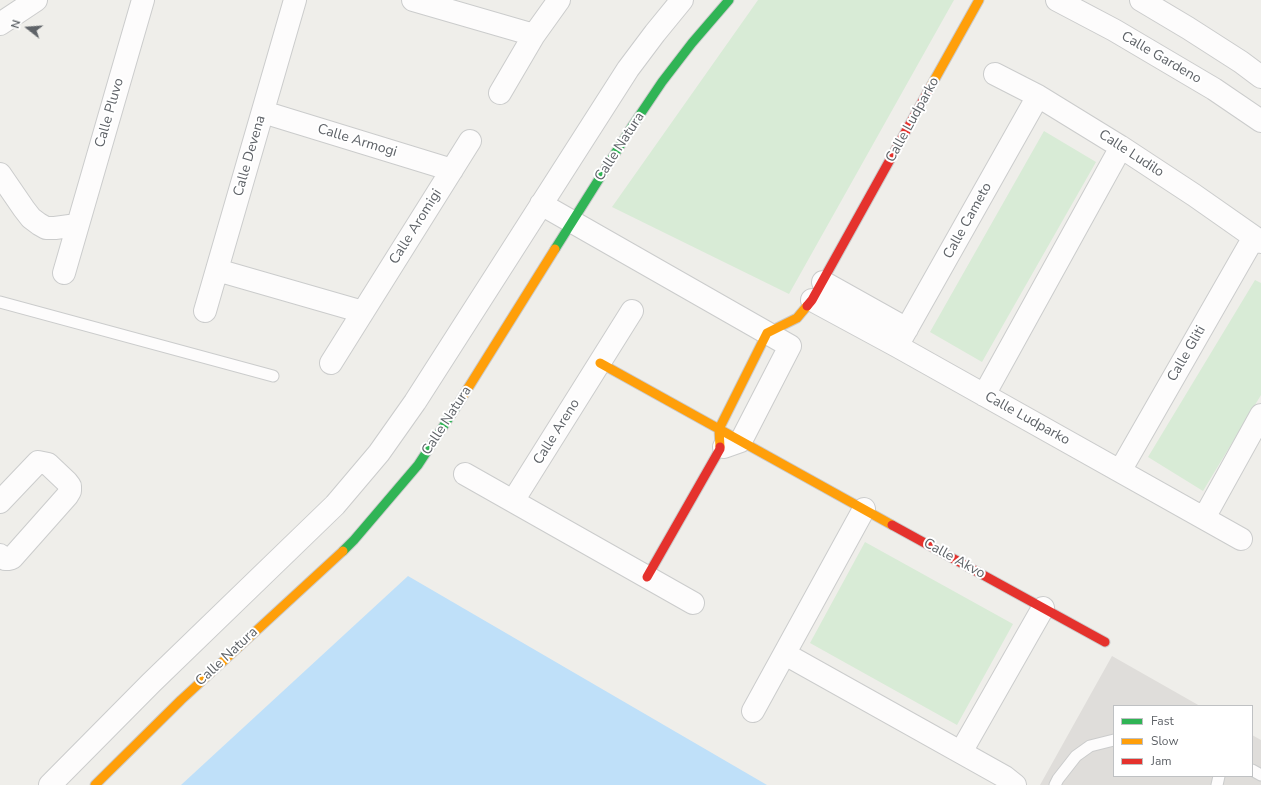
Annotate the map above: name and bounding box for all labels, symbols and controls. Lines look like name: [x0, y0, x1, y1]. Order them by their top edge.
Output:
north arrow: [8, 8, 48, 48]
text: N: [8, 18, 24, 30]
street label: Calle Gardeno: [1118, 28, 1204, 88]
street label: Calle Ludparko: [883, 75, 943, 165]
street label: Calle Pluvo: [92, 76, 128, 150]
street label: Calle Natura: [592, 109, 648, 185]
street label: Calle Devena: [230, 114, 270, 198]
street label: Calle Armogi: [315, 121, 399, 161]
street label: Calle Ludilo: [1095, 127, 1167, 181]
street label: Calle Cameto: [940, 180, 996, 262]
street label: Calle Aromigi: [386, 186, 446, 268]
street label: Calle Gliti: [1164, 323, 1210, 385]
street label: Calle Natura: [419, 383, 475, 459]
street label: Calle Ludparko: [982, 389, 1072, 449]
street label: Calle Areno: [530, 396, 584, 468]
street label: Calle Akvo: [920, 535, 988, 583]
street label: Calle Natura: [192, 624, 262, 690]
legend: [1113, 705, 1253, 777]
text: Fast: [1151, 713, 1174, 729]
text: Slow: [1151, 733, 1179, 749]
text: Jam: [1151, 753, 1172, 769]

